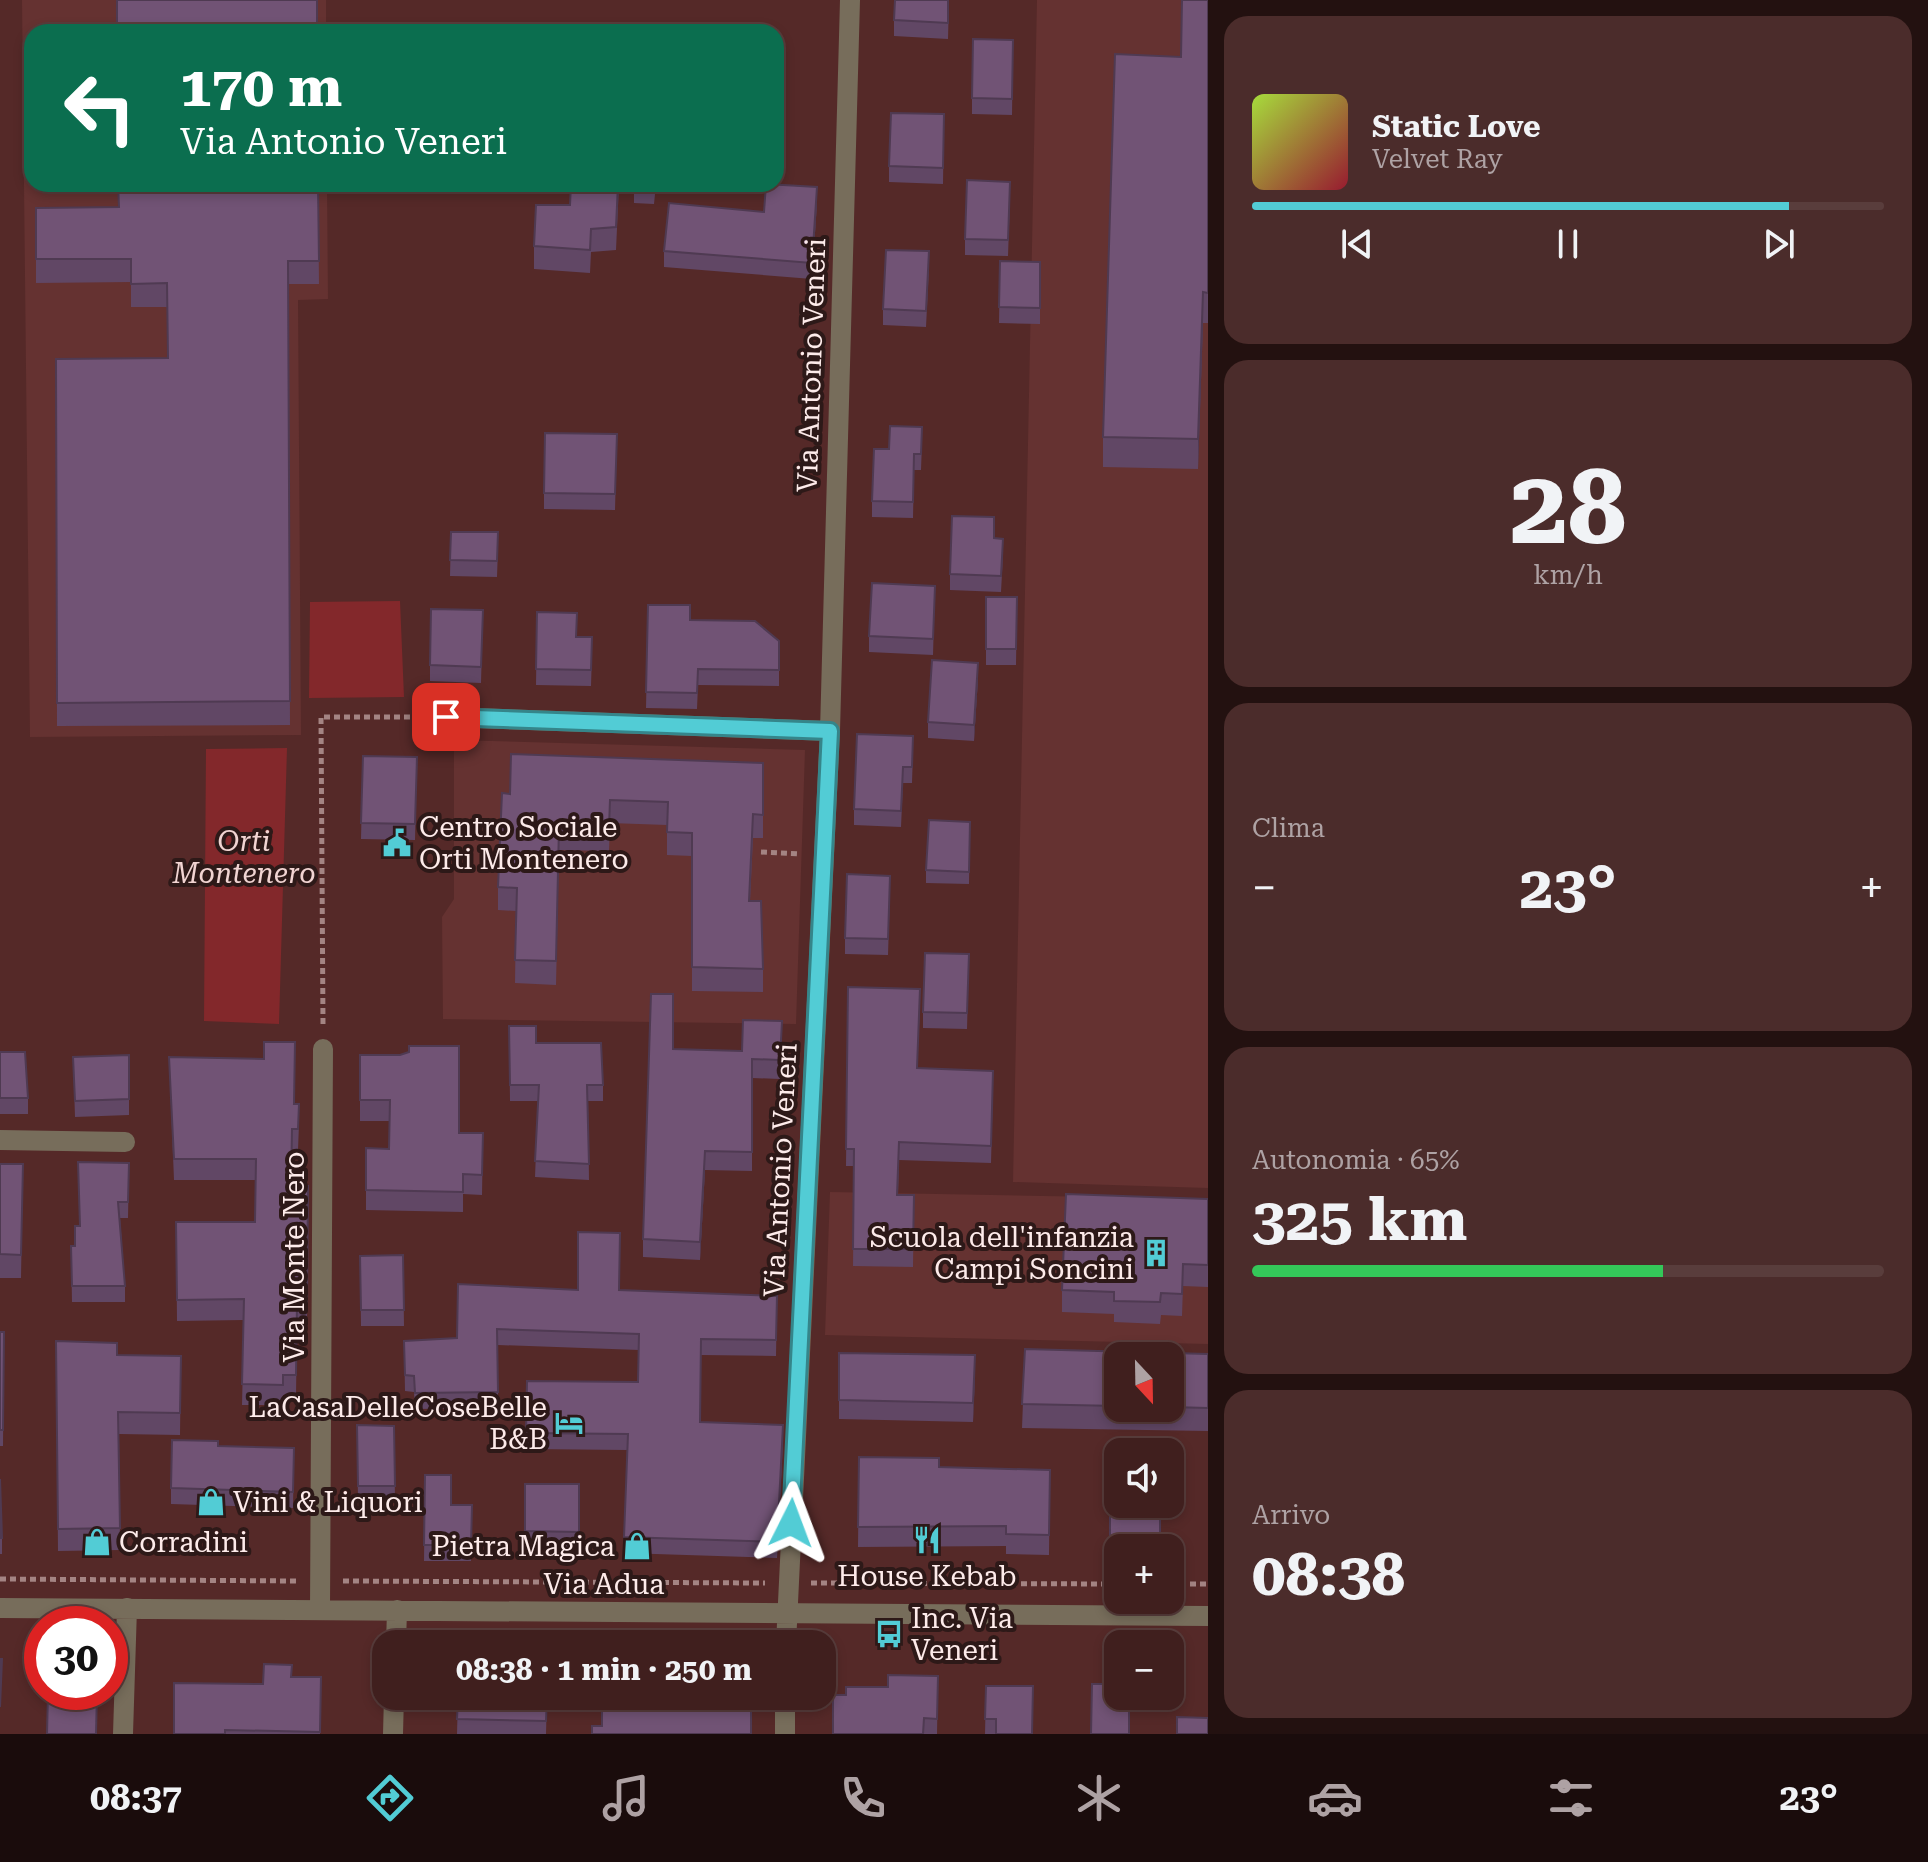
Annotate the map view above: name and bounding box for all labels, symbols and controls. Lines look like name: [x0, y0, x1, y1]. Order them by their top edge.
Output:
text: 170 m: [180, 54, 342, 120]
icon: left: [48, 56, 152, 160]
text: Static Love: [1372, 109, 1541, 144]
text: Via Antonio Veneri: [180, 121, 507, 163]
text: Velvet Ray: [1372, 144, 1503, 174]
icon: previous: [1335, 222, 1379, 266]
icon: pause: [1546, 222, 1590, 266]
icon: next: [1757, 222, 1801, 266]
street label: Via Antonio Veneri: [791, 237, 832, 493]
text: 28: [1510, 447, 1626, 568]
text: km/h: [1533, 560, 1603, 590]
pin: [412, 683, 480, 751]
icon: arrive: [424, 695, 468, 739]
place label: Centro Sociale Orti Montenero: [419, 811, 629, 876]
text: Clima: [1252, 813, 1325, 843]
park label: Orti Montenero: [171, 825, 316, 890]
public building icon: Centro Sociale Orti Montenero: [382, 828, 412, 858]
text: 23°: [1519, 852, 1617, 923]
text: −: [1252, 862, 1277, 914]
text: +: [1859, 862, 1884, 914]
street label: Via Antonio Veneri: [757, 1042, 804, 1298]
text: Autonomia · 65%: [1252, 1145, 1459, 1175]
street label: Via Monte Nero: [278, 1152, 311, 1362]
text: 325 km: [1252, 1184, 1467, 1255]
place label: Scuola dell'infanzia Campi Soncini: [870, 1221, 1134, 1286]
building icon: Scuola dell'infanzia Campi Soncini: [1141, 1238, 1171, 1268]
north arrow: [1104, 1342, 1184, 1422]
map controls: [1104, 1342, 1184, 1710]
place label: LaCasaDelleCoseBelle B&B: [248, 1391, 547, 1456]
hotel icon: LaCasaDelleCoseBelle B&B: [554, 1408, 584, 1438]
button: sound: [1104, 1438, 1184, 1518]
position arrow: [749, 1481, 833, 1565]
place label: Vini & Liquori: [233, 1486, 423, 1519]
shop icon: Vini & Liquori: [196, 1487, 226, 1517]
text: Arrivo: [1252, 1500, 1330, 1530]
restaurant icon: House Kebab: [912, 1525, 942, 1555]
place label: Corradini: [119, 1526, 248, 1559]
shop icon: Corradini: [82, 1527, 112, 1557]
place label: Pietra Magica: [431, 1530, 615, 1563]
shop icon: Pietra Magica: [622, 1531, 652, 1561]
button: +: [1104, 1534, 1184, 1614]
text: 08:38: [1252, 1539, 1405, 1610]
place label: House Kebab: [837, 1560, 1017, 1593]
street label: Via Adua: [544, 1568, 664, 1601]
place label: Inc. Via Veneri: [911, 1602, 1013, 1667]
speed limit sign: 30: [24, 1606, 128, 1710]
bus stop icon: Inc. Via Veneri: [874, 1619, 904, 1649]
button: −: [1104, 1630, 1184, 1710]
text: 08:38 · 1 min · 250 m: [456, 1652, 752, 1687]
icon: directions: [362, 1770, 418, 1826]
icon: music: [598, 1770, 654, 1826]
icon: phone: [835, 1770, 891, 1826]
icon: climate: [1071, 1770, 1127, 1826]
icon: car: [1307, 1770, 1363, 1826]
icon: filters: [1543, 1770, 1599, 1826]
text: 08:37: [90, 1777, 182, 1819]
text: 23°: [1780, 1777, 1838, 1819]

